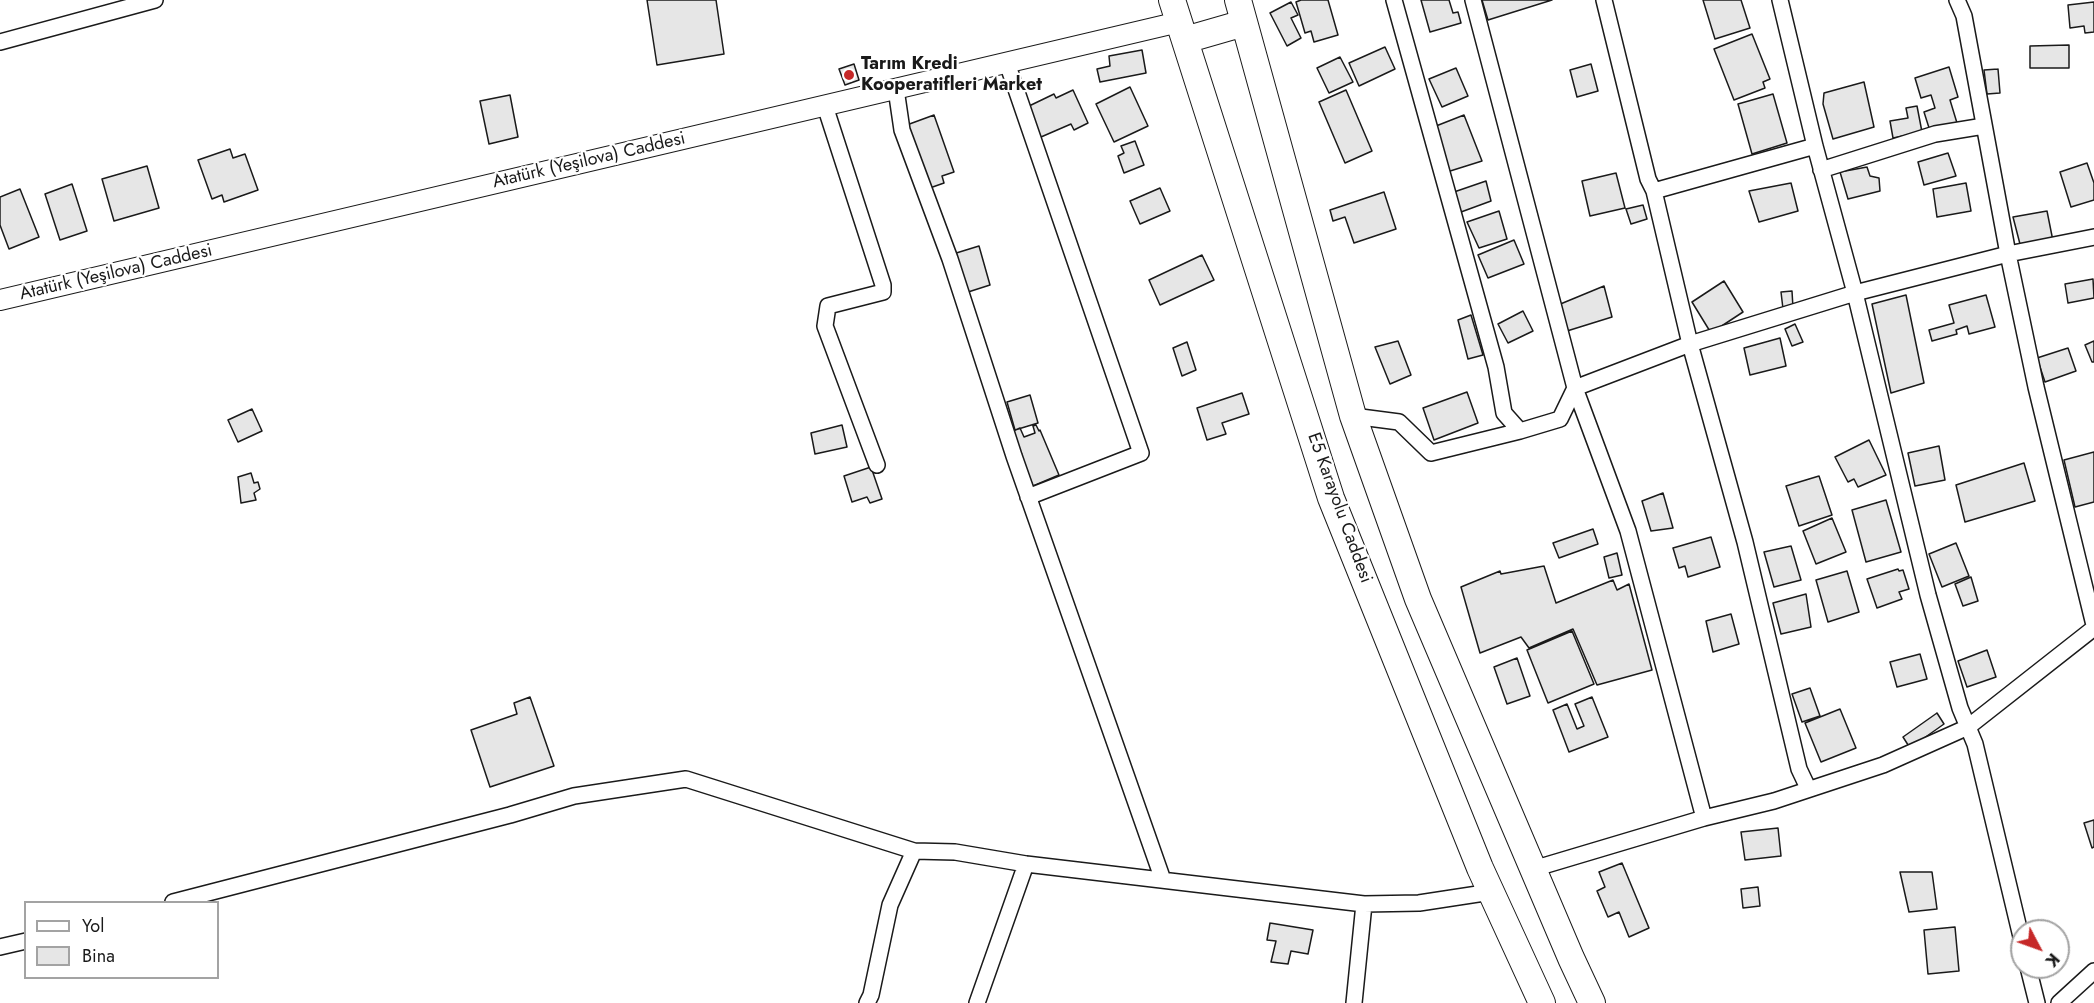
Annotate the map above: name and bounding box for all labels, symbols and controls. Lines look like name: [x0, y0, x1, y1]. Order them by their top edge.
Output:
place label: Tarım Kredi Kooperatifleri Market: [861, 54, 1042, 97]
marker: Tarım Kredi Kooperatifleri Market: [842, 68, 856, 82]
street label: Atatürk (Yeşilova) Caddesi: [491, 128, 687, 194]
street label: Atatürk (Yeşilova) Caddesi: [18, 240, 214, 306]
street label: E5 Karayolu Caddesi: [1302, 430, 1376, 586]
legend: [24, 901, 219, 979]
text: Yol: [82, 913, 104, 939]
north arrow: [2010, 919, 2070, 979]
text: Bina: [82, 943, 115, 969]
text: K: [2040, 948, 2065, 972]

